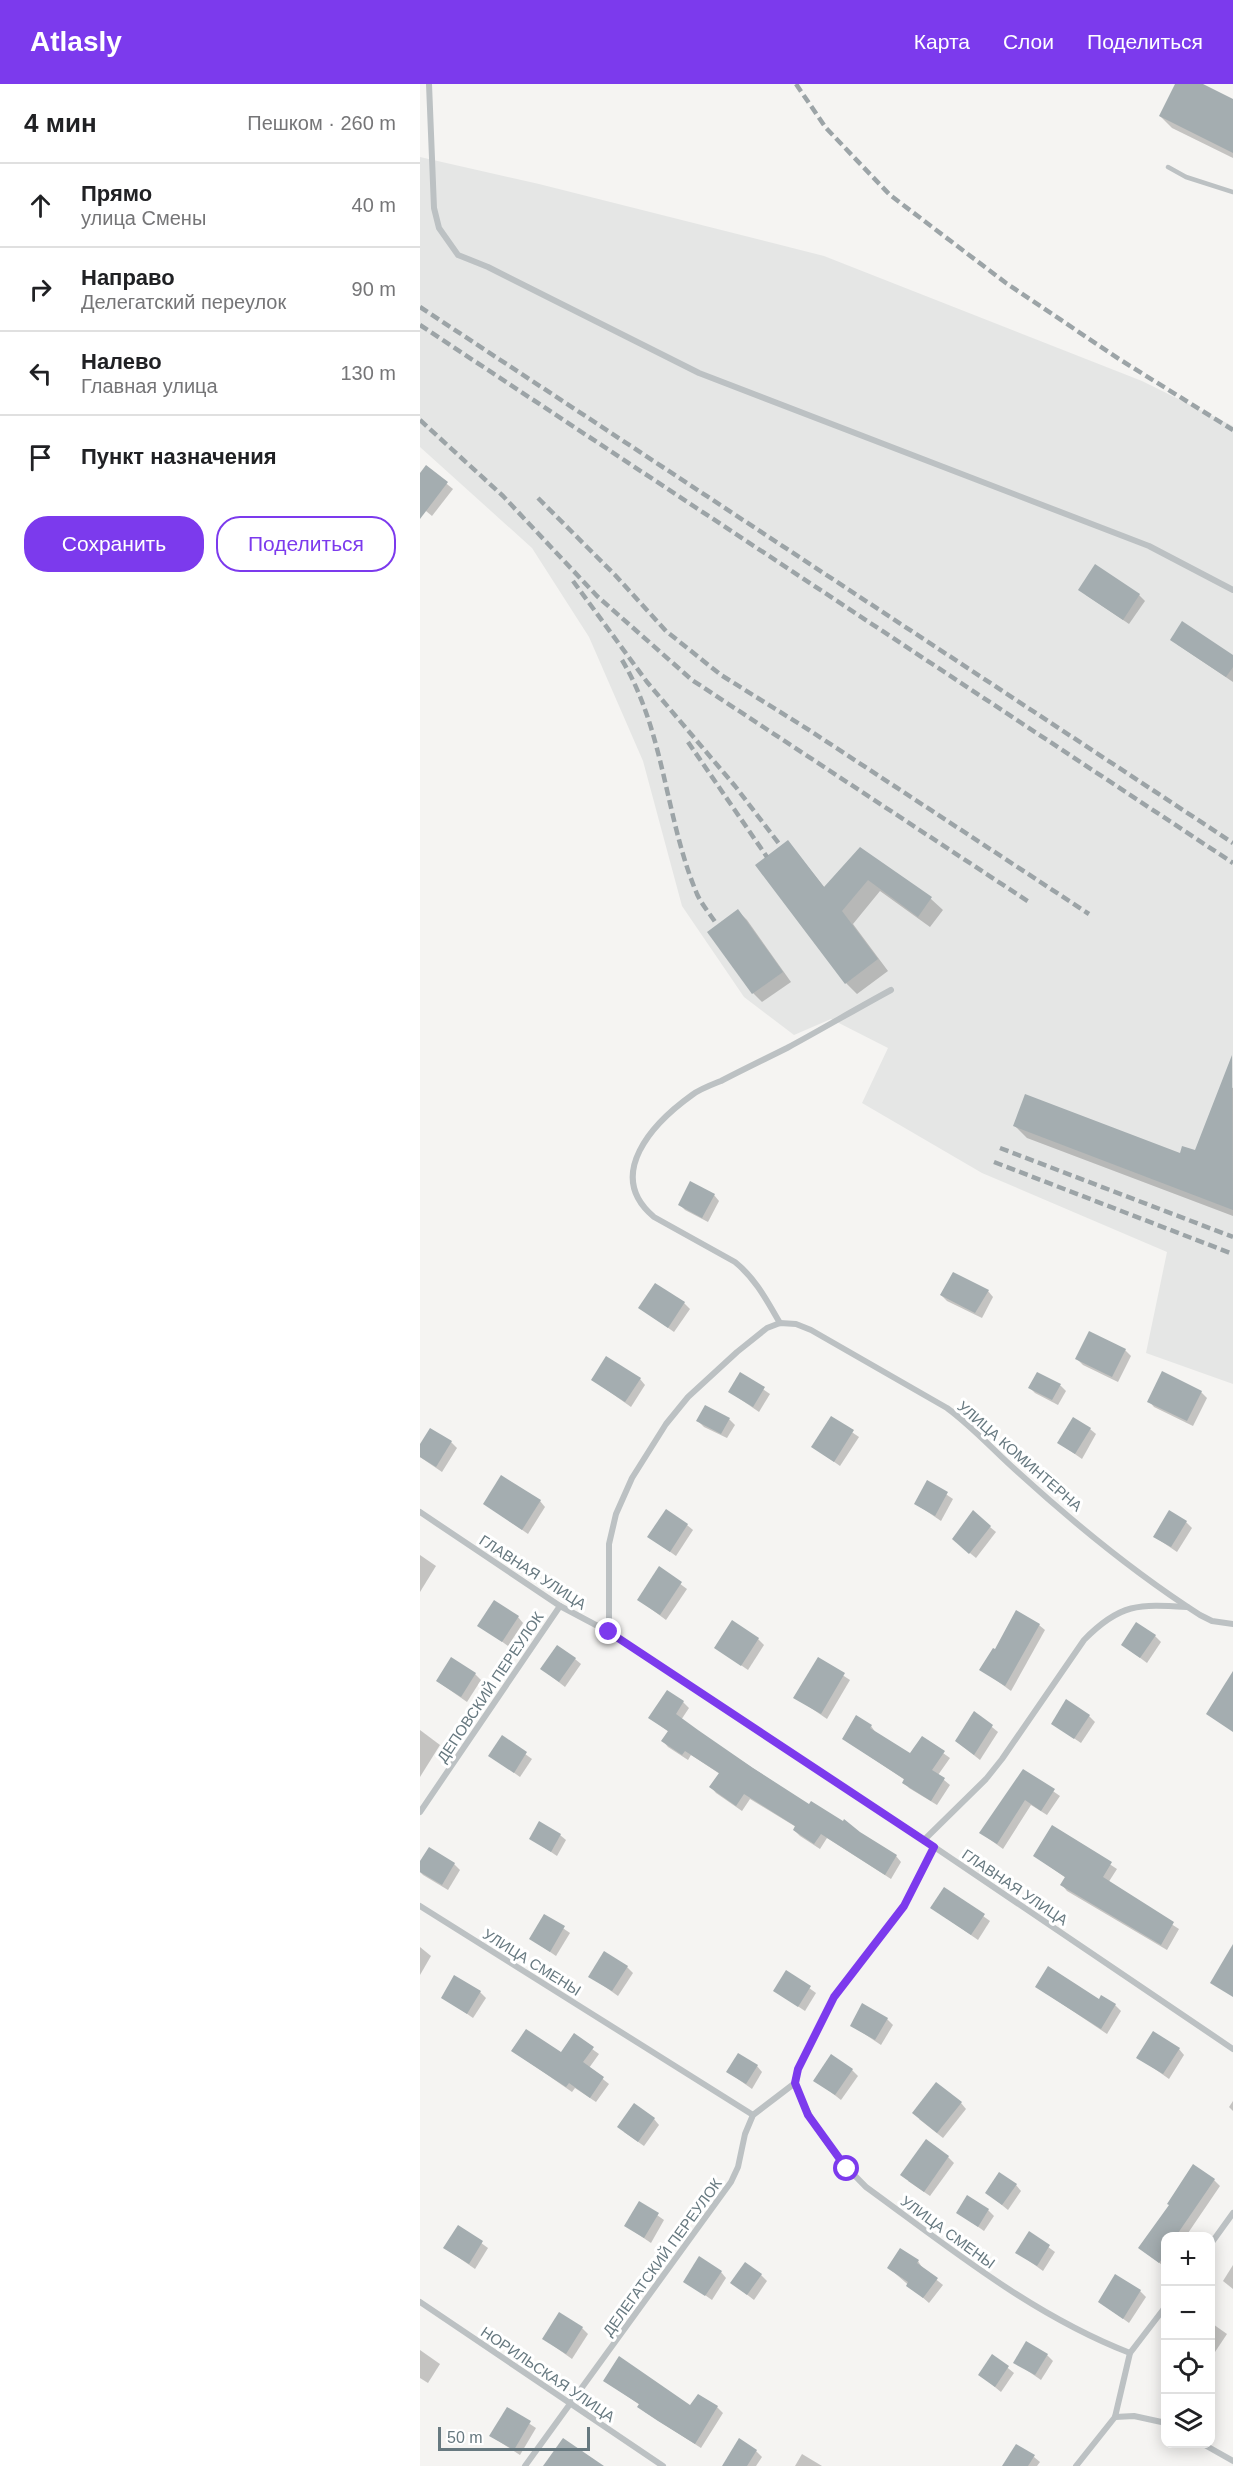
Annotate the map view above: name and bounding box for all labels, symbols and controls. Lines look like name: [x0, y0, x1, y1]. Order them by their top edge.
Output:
text: Atlasly: [30, 26, 122, 57]
text: Карта: [914, 30, 970, 53]
text: Слои: [1003, 30, 1054, 53]
text: Поделиться: [1087, 30, 1203, 53]
text: 4 мин: [24, 108, 97, 138]
text: Пешком · 260 m: [247, 112, 396, 134]
text: Прямо: [81, 181, 152, 206]
icon: ahead: [24, 189, 57, 222]
text: 40 m: [352, 194, 396, 216]
text: улица Смены: [81, 207, 206, 229]
text: Направо: [81, 265, 175, 290]
icon: right: [24, 273, 57, 306]
text: 90 m: [352, 278, 396, 300]
text: Делегатский переулок: [81, 291, 286, 313]
text: Налево: [81, 349, 162, 374]
icon: left: [24, 357, 57, 390]
text: 130 m: [340, 362, 396, 384]
text: Главная улица: [81, 375, 218, 397]
icon: arrive: [24, 441, 57, 474]
text: Пункт назначения: [81, 444, 277, 469]
button: Сохранить: [24, 516, 204, 572]
button: Поделиться: [216, 516, 396, 572]
street label: УЛИЦА КОМИНТЕРНА: [954, 1397, 1086, 1515]
street label: ГЛАВНАЯ УЛИЦА: [476, 1531, 590, 1613]
street label: ДЕПОВСКИЙ ПЕРЕУЛОК: [433, 1608, 547, 1765]
route end: [595, 1618, 621, 1644]
street label: ГЛАВНАЯ УЛИЦА: [959, 1845, 1071, 1929]
street label: УЛИЦА СМЕНЫ: [480, 1925, 584, 1999]
route start: [833, 2155, 859, 2181]
street label: ДЕЛЕГАТСКИЙ ПЕРЕУЛОК: [599, 2175, 725, 2339]
street label: УЛИЦА СМЕНЫ: [898, 2192, 998, 2272]
map controls: [1161, 2232, 1215, 2448]
button: +: [1161, 2232, 1215, 2286]
button: −: [1161, 2286, 1215, 2340]
street label: НОРИЛЬСКАЯ УЛИЦА: [478, 2323, 618, 2425]
button: locate: [1161, 2340, 1215, 2394]
button: layers: [1161, 2394, 1215, 2448]
scale bar: [438, 2424, 590, 2452]
text: 50 m: [447, 2429, 483, 2446]

